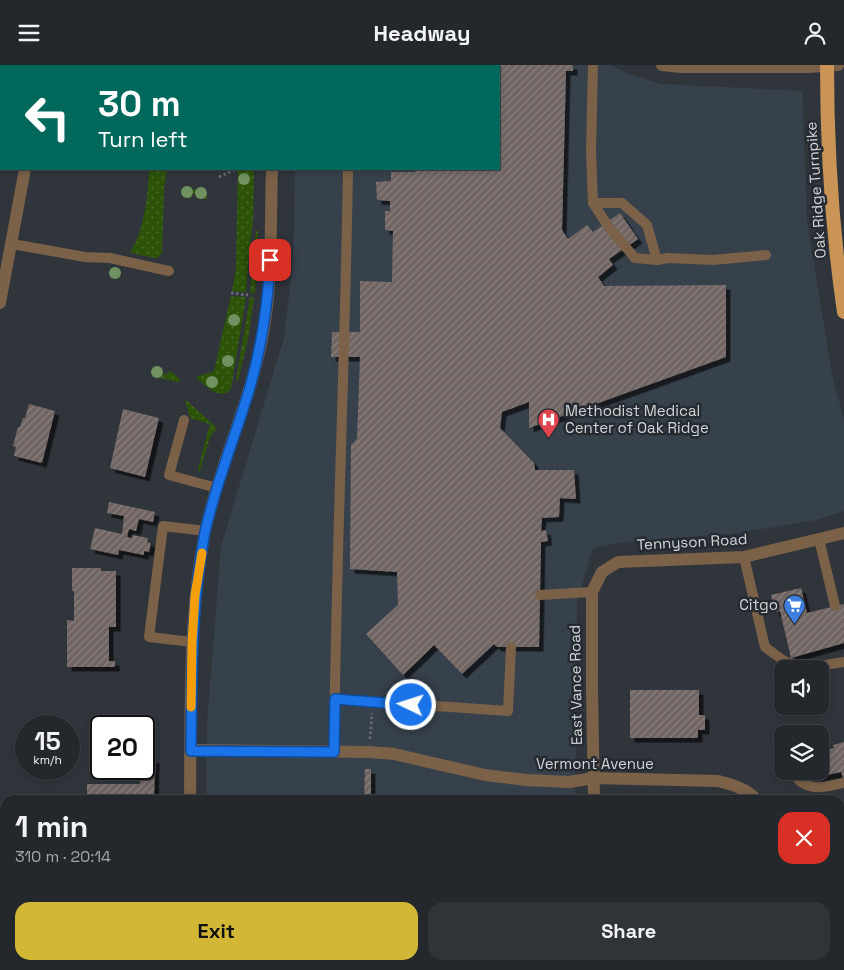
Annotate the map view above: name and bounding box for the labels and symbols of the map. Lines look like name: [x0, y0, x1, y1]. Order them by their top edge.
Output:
street label: Oak Ridge Turnpike: [801, 121, 830, 259]
pin: [249, 239, 291, 281]
place label: Methodist Medical Center of Oak Ridge: [565, 401, 709, 437]
hospital icon: Methodist Medical Center of Oak Ridge: [537, 408, 561, 439]
street label: Tennyson Road: [636, 529, 748, 554]
supermarket icon: Citgo: [782, 593, 806, 624]
place label: Citgo: [739, 595, 778, 614]
street label: East Vance Road: [565, 625, 586, 745]
position arrow: [384, 678, 436, 730]
speed limit sign: 20: [90, 715, 155, 780]
street label: Vermont Avenue: [536, 754, 654, 773]

